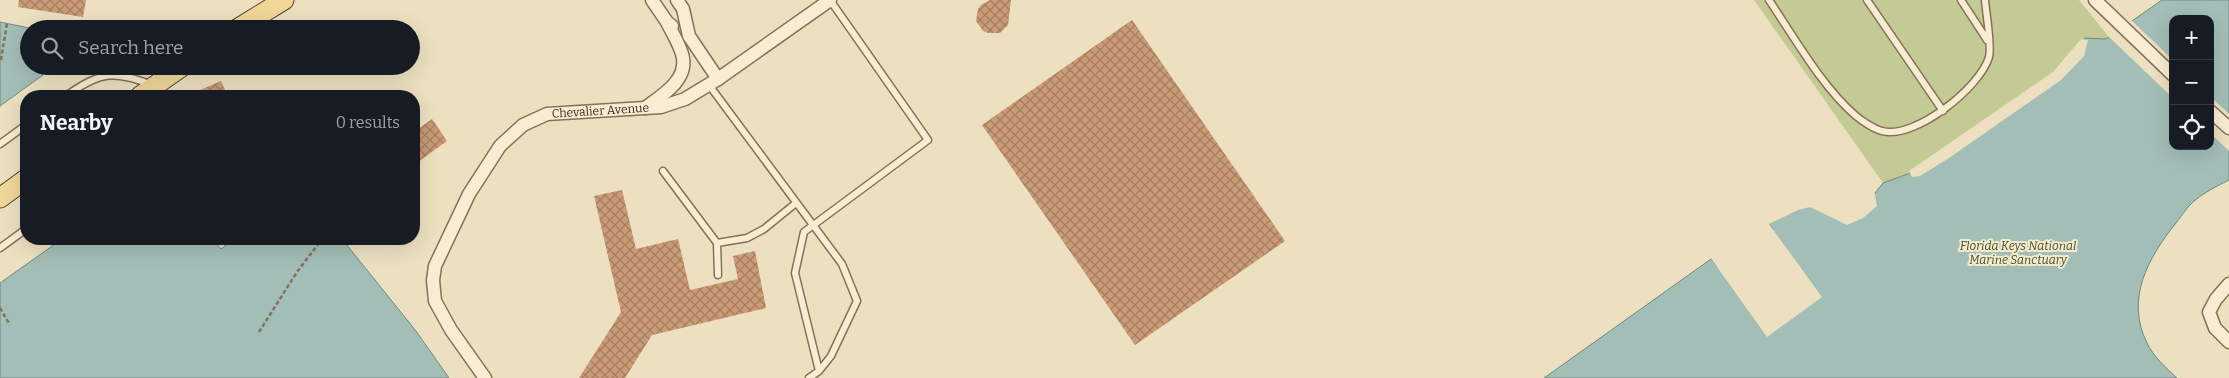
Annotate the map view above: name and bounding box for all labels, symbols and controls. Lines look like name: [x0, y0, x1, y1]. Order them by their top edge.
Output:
map controls: [2169, 15, 2214, 150]
button: +: [2169, 15, 2214, 60]
search box: [20, 20, 420, 75]
icon: search: [38, 34, 66, 62]
text: Search here: [78, 36, 183, 59]
button: −: [2169, 60, 2214, 105]
street label: Chevalier Avenue: [551, 101, 649, 121]
button: locate: [2169, 105, 2214, 150]
text: Nearby: [40, 110, 113, 136]
text: 0 results: [336, 113, 400, 132]
park label: Florida Keys National Marine Sanctuary: [1960, 239, 2076, 267]

